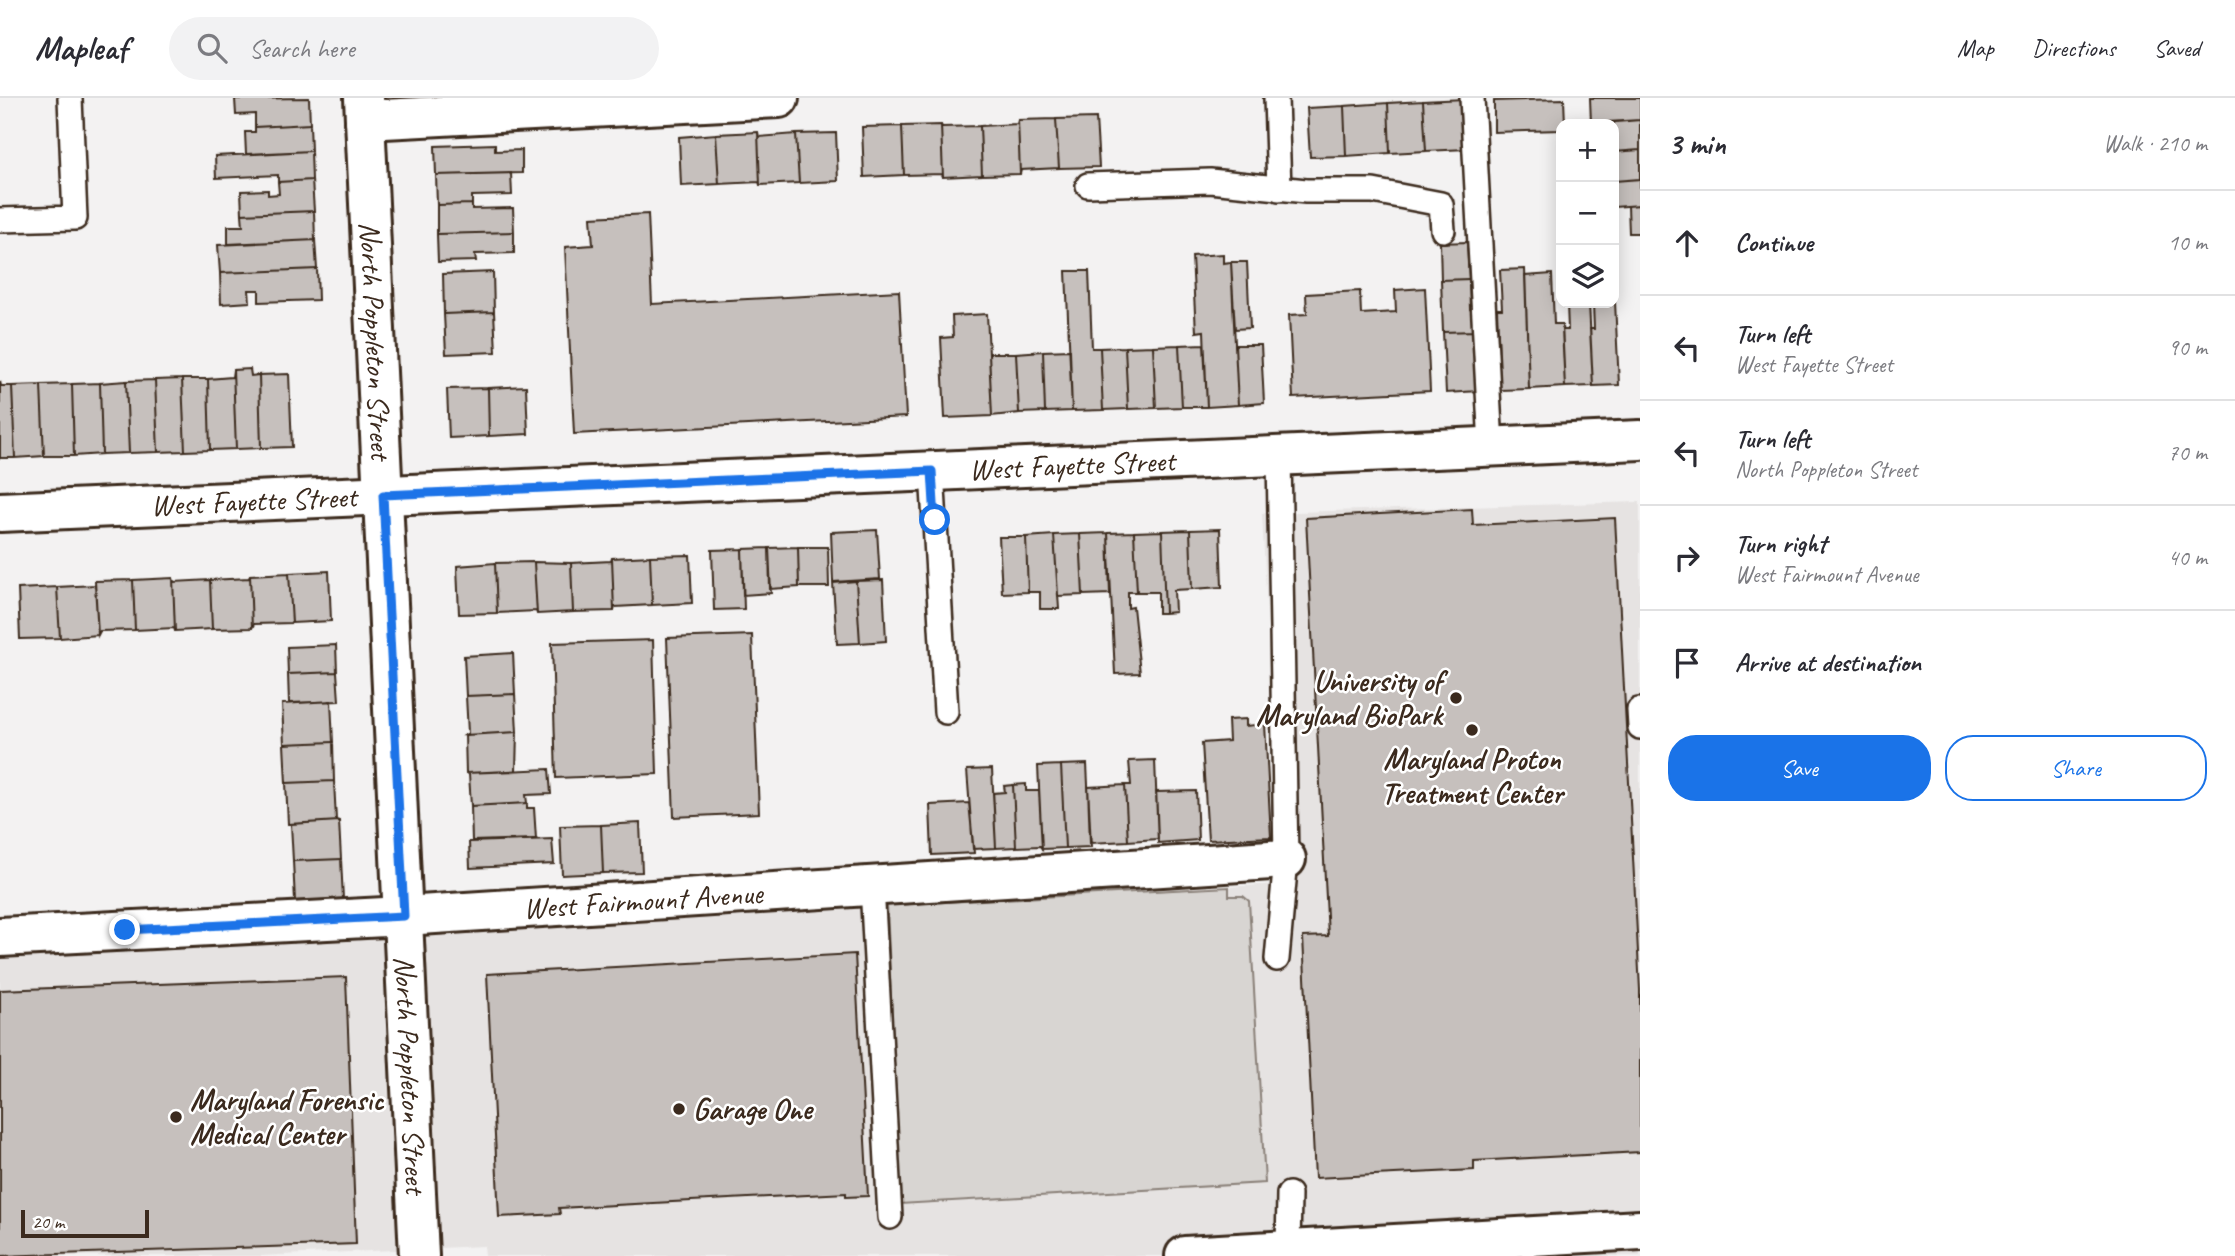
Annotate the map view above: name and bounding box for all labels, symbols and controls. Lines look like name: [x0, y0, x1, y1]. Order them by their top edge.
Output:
search box: [169, 17, 659, 80]
text: Mapleaf: [35, 27, 127, 69]
icon: search: [193, 29, 231, 67]
text: Search here: [249, 32, 355, 65]
text: Map: [1957, 33, 1994, 63]
text: Directions: [2032, 33, 2115, 63]
text: Saved: [2153, 33, 2200, 63]
map controls: [1556, 119, 1619, 308]
button: +: [1556, 119, 1619, 182]
text: 3 min: [1668, 125, 1725, 163]
text: Walk · 210 m: [2103, 129, 2207, 158]
button: −: [1556, 182, 1619, 245]
street label: North Poppleton Street: [351, 221, 400, 464]
icon: ahead: [1668, 224, 1706, 262]
text: Continue: [1735, 226, 1813, 259]
text: 10 m: [2168, 228, 2207, 257]
button: layers: [1556, 245, 1619, 308]
text: Turn left: [1735, 317, 1810, 350]
icon: left: [1668, 329, 1706, 367]
text: 90 m: [2168, 333, 2207, 362]
text: West Fayette Street: [1735, 350, 1893, 379]
text: Turn left: [1735, 422, 1810, 455]
icon: left: [1668, 434, 1706, 472]
text: 70 m: [2168, 438, 2207, 467]
street label: West Fayette Street: [968, 441, 1179, 488]
text: North Poppleton Street: [1735, 455, 1917, 484]
street label: West Fayette Street: [150, 477, 360, 524]
route start: [919, 504, 950, 535]
text: Turn right: [1735, 527, 1826, 560]
icon: right: [1668, 539, 1706, 577]
text: 40 m: [2168, 543, 2207, 572]
text: West Fairmount Avenue: [1735, 560, 1918, 589]
icon: arrive: [1668, 644, 1706, 682]
text: Arrive at destination: [1735, 646, 1921, 679]
place label: University of Maryland BioPark: [1256, 662, 1449, 735]
marker: University of Maryland BioPark: [1448, 690, 1464, 706]
marker: Maryland Proton Treatment Center: [1464, 722, 1480, 738]
button: Save: [1668, 735, 1931, 801]
button: Share: [1945, 735, 2207, 801]
place label: Maryland Proton Treatment Center: [1381, 740, 1566, 812]
street label: West Fairmount Avenue: [522, 874, 766, 927]
route end: [109, 914, 140, 945]
street label: North Poppleton Street: [386, 955, 435, 1198]
place label: Maryland Forensic Medical Center: [190, 1081, 385, 1153]
place label: Garage One: [693, 1090, 814, 1128]
marker: Garage One: [671, 1101, 687, 1117]
marker: Maryland Forensic Medical Center: [168, 1109, 184, 1125]
scale bar: [21, 1207, 149, 1239]
text: 20 m: [32, 1210, 64, 1234]

